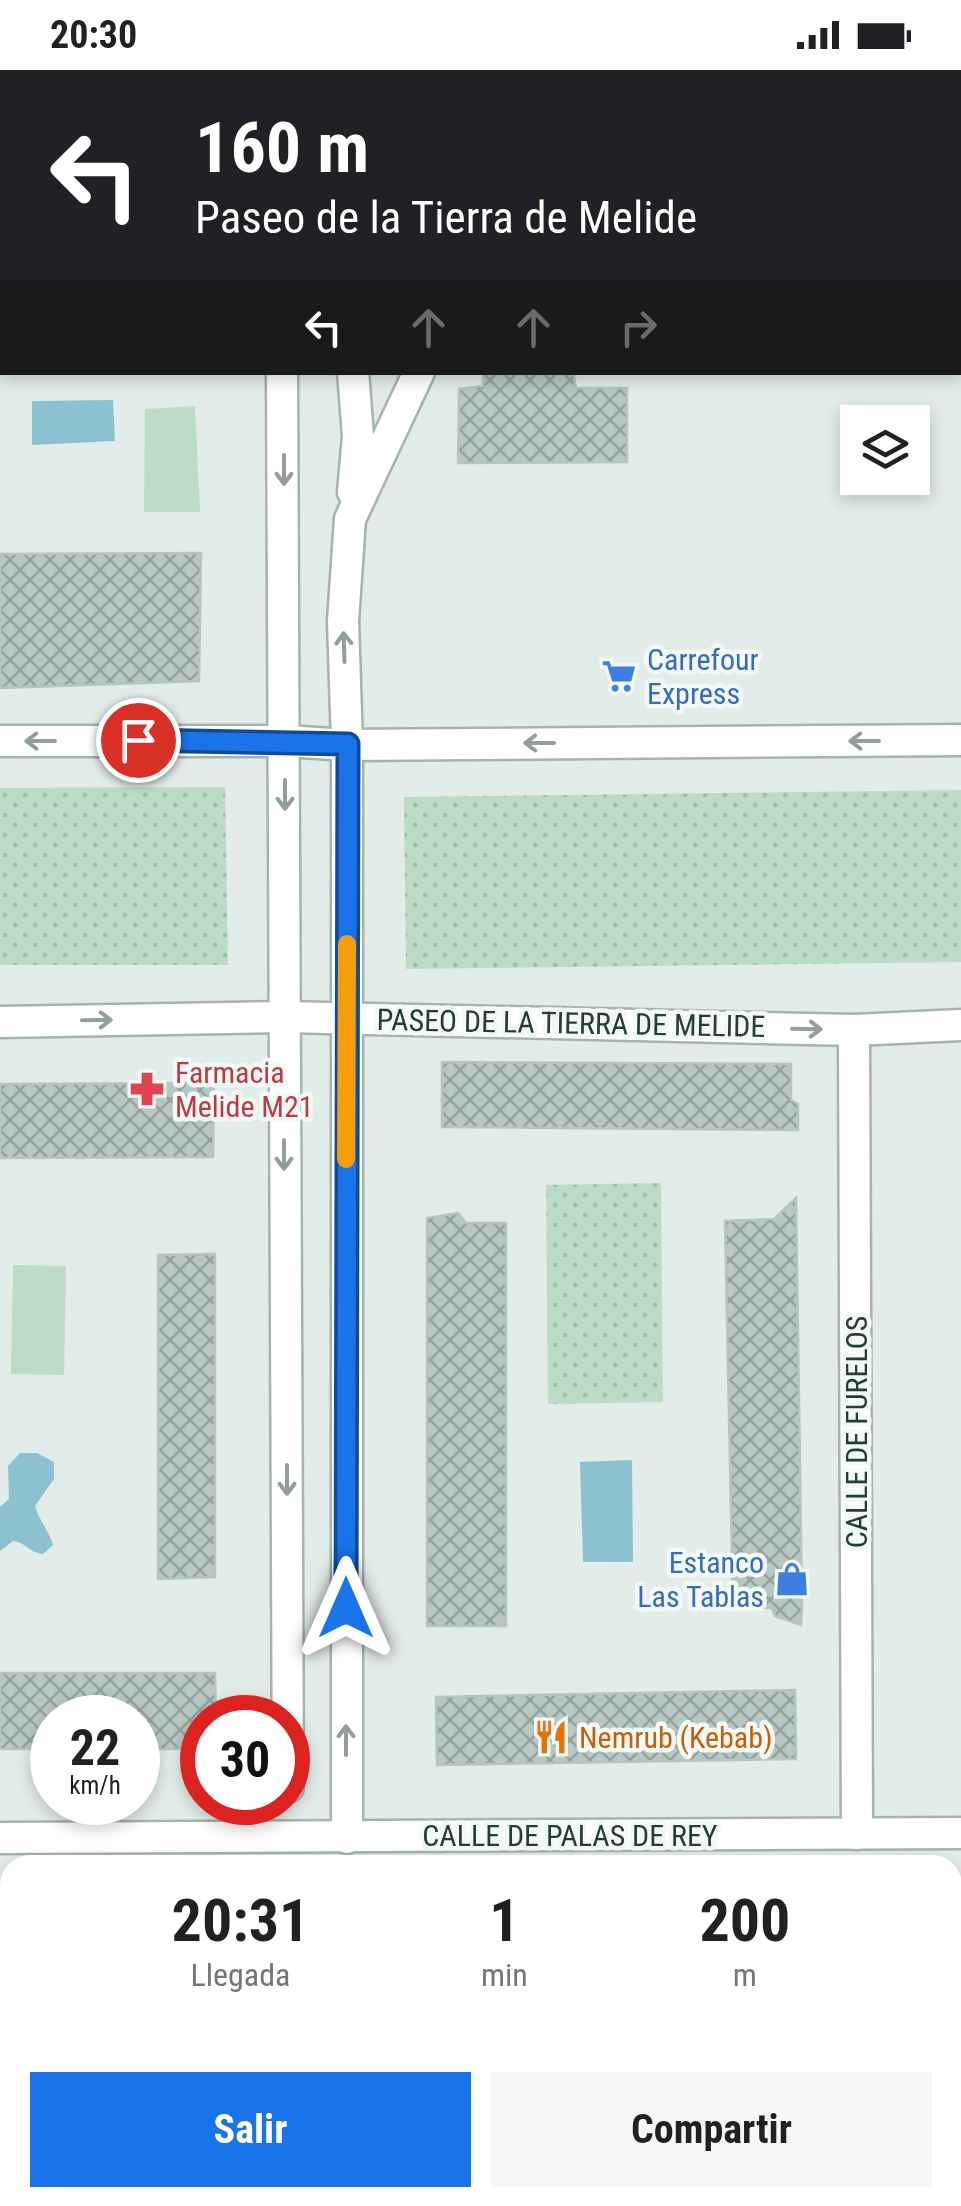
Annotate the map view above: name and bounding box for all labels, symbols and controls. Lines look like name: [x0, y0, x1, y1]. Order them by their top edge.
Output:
text: 20:30: [50, 13, 137, 57]
text: 160 m: [195, 107, 369, 189]
icon: left: [30, 110, 160, 240]
text: Paseo de la Tierra de Melide: [195, 191, 697, 244]
icon: left: [296, 300, 351, 355]
icon: ahead: [401, 300, 456, 355]
icon: ahead: [506, 300, 561, 355]
icon: right: [611, 300, 666, 355]
map controls: [840, 405, 930, 495]
button: layers: [840, 405, 930, 495]
one-way arrow: [274, 452, 294, 485]
one-way arrow: [334, 632, 353, 664]
place label: Carrefour Express: [647, 642, 759, 711]
supermarket icon: Carrefour Express: [600, 657, 638, 695]
pin: [96, 698, 181, 783]
icon: arrive: [111, 713, 166, 768]
one-way arrow: [25, 731, 57, 750]
one-way arrow: [848, 732, 880, 750]
one-way arrow: [523, 734, 556, 752]
one-way arrow: [276, 778, 294, 810]
street label: PASEO DE LA TIERRA DE MELIDE: [376, 1002, 766, 1044]
one-way arrow: [80, 1010, 113, 1030]
one-way arrow: [791, 1019, 823, 1038]
place label: Farmacia Melide M21: [175, 1055, 314, 1124]
pharmacy icon: Farmacia Melide M21: [128, 1070, 166, 1108]
one-way arrow: [275, 1138, 294, 1170]
street label: CALLE DE FURELOS: [839, 1316, 874, 1548]
one-way arrow: [278, 1462, 296, 1495]
place label: Estanco Las Tablas: [637, 1545, 764, 1614]
position arrow: [294, 1556, 398, 1660]
shop icon: Estanco Las Tablas: [773, 1560, 811, 1598]
speed limit sign: 30: [180, 1695, 310, 1825]
restaurant icon: Nemrub (Kebab): [532, 1718, 570, 1756]
text: 22: [70, 1719, 120, 1777]
place label: Nemrub (Kebab): [579, 1720, 773, 1755]
one-way arrow: [336, 1725, 356, 1758]
text: km/h: [69, 1771, 121, 1800]
street label: CALLE DE PALAS DE REY: [422, 1818, 718, 1853]
text: 20:31: [172, 1885, 309, 1956]
text: 1: [489, 1885, 520, 1956]
text: 200: [699, 1885, 790, 1956]
text: Llegada: [191, 1956, 290, 1994]
text: min: [481, 1956, 528, 1994]
text: m: [733, 1956, 757, 1994]
button: Salir: [30, 2072, 471, 2187]
button: Compartir: [491, 2072, 932, 2187]

